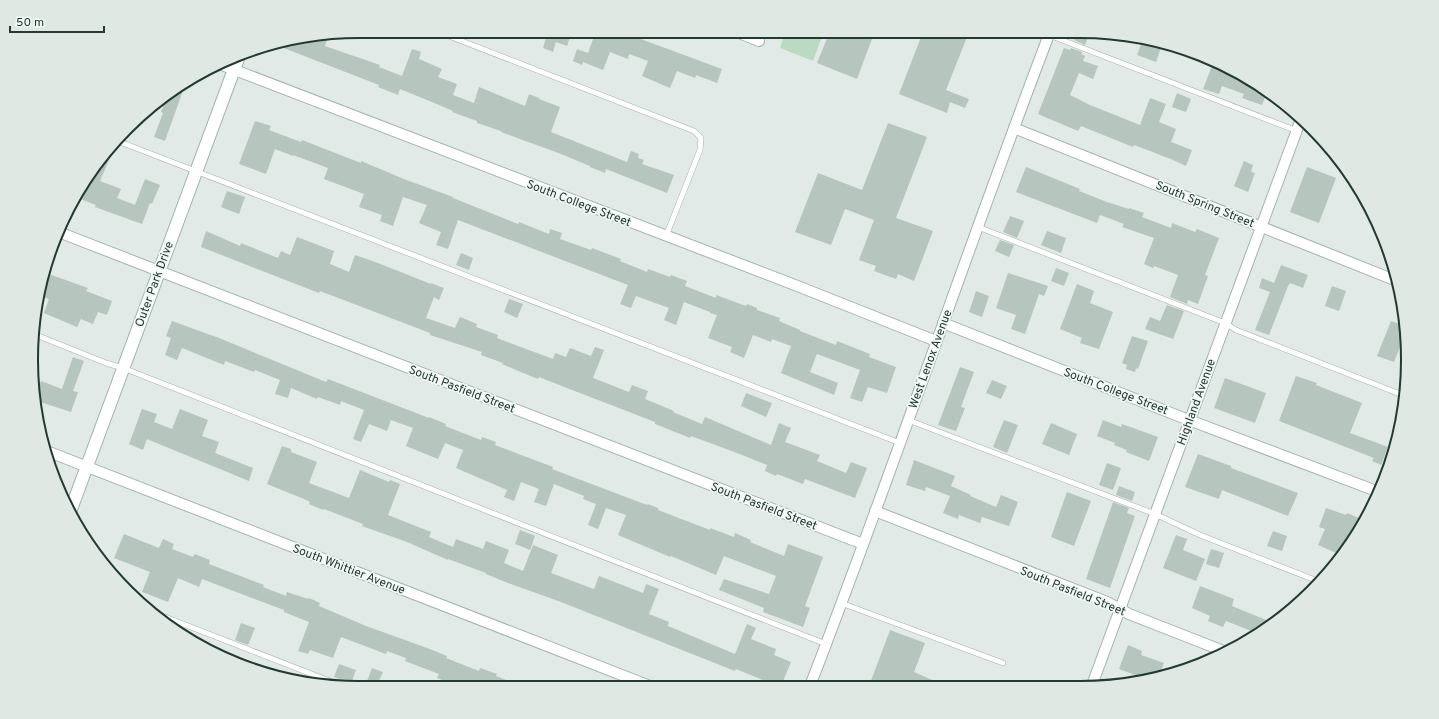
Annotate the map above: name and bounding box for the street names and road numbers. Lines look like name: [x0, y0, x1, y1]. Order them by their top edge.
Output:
street label: South College Street: [524, 177, 633, 231]
street label: South Spring Street: [1153, 178, 1256, 232]
street label: Outer Park Drive: [132, 239, 178, 329]
street label: West Lenox Avenue: [906, 308, 956, 411]
street label: Highland Avenue: [1174, 357, 1220, 448]
street label: South Pasfield Street: [406, 362, 517, 418]
street label: South College Street: [1061, 365, 1170, 419]
street label: South Pasfield Street: [708, 479, 819, 535]
street label: South Whittier Avenue: [290, 541, 407, 599]
street label: South Pasfield Street: [1017, 563, 1128, 620]

